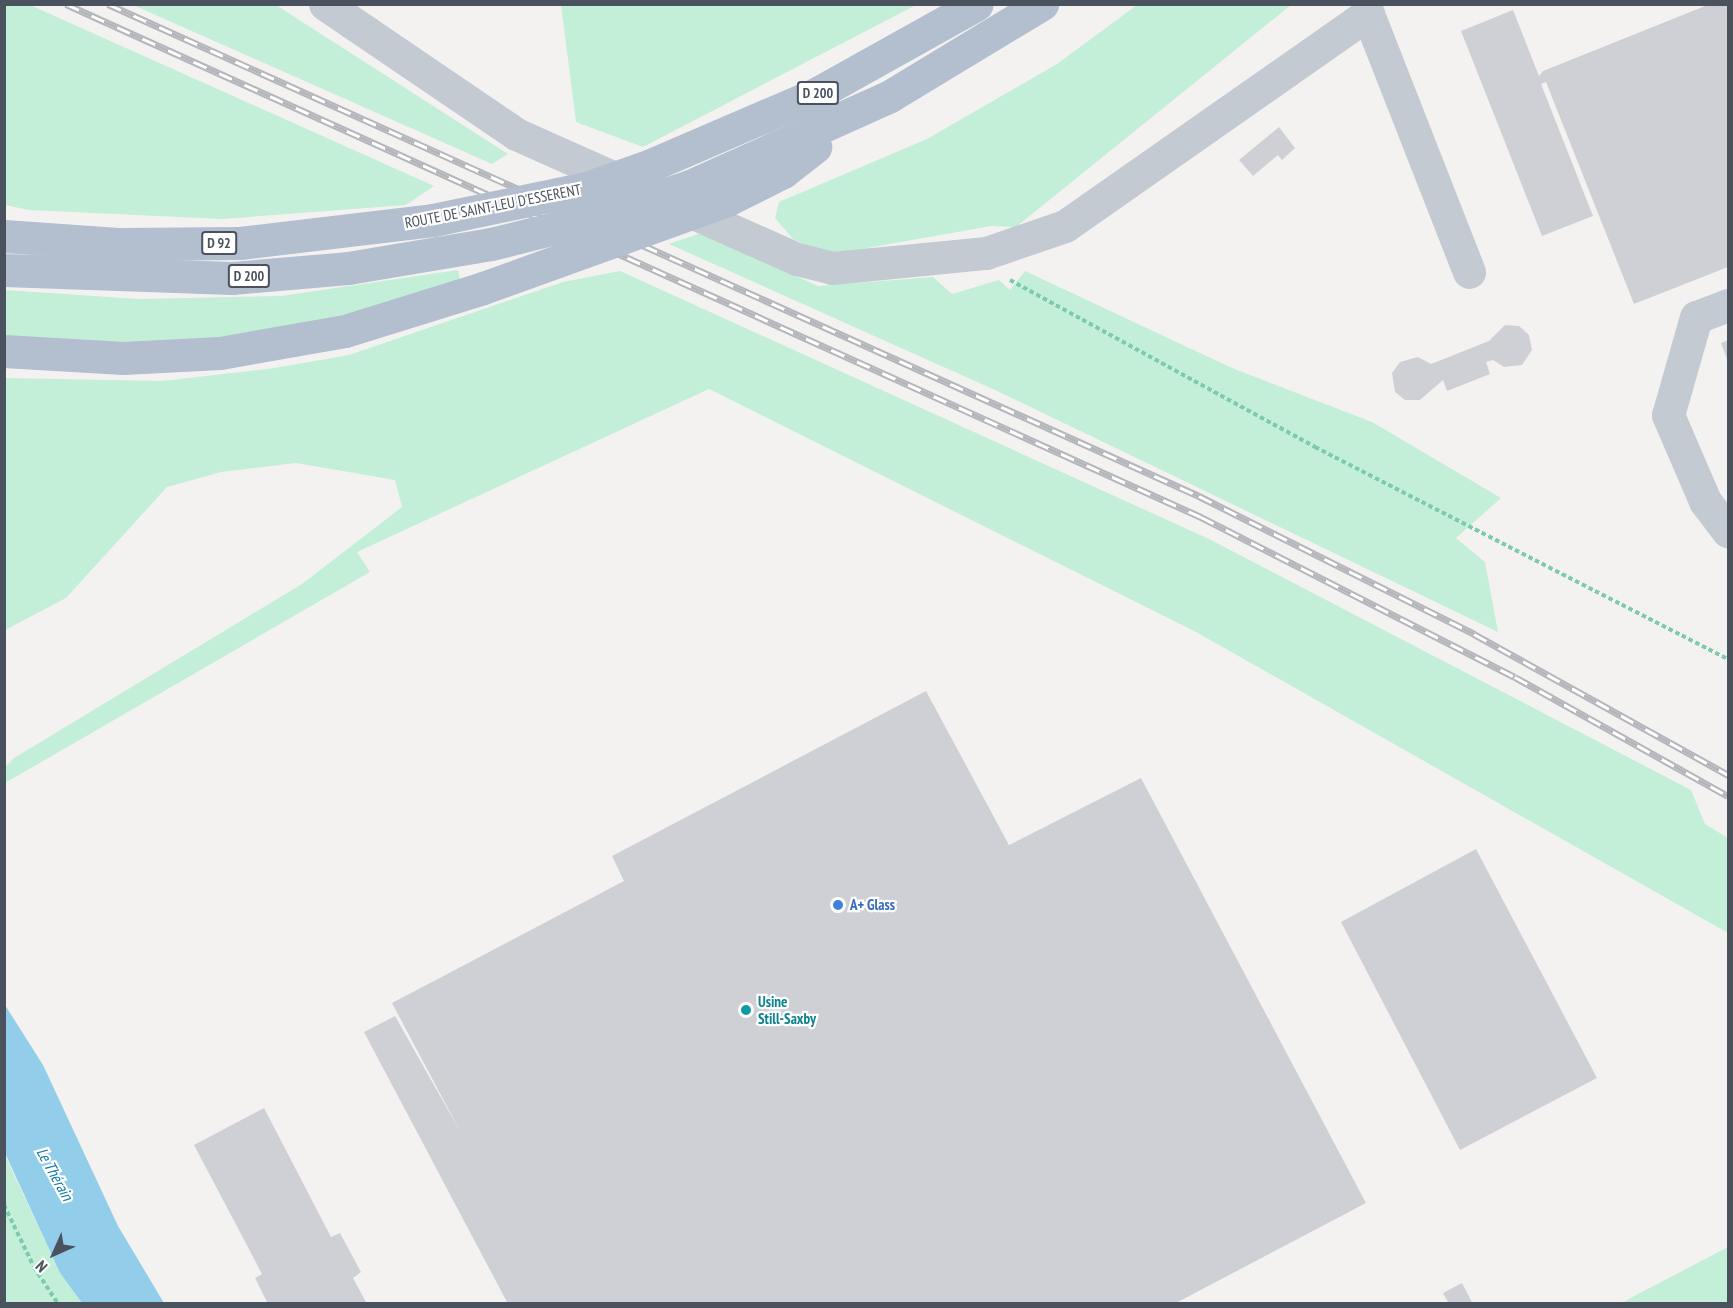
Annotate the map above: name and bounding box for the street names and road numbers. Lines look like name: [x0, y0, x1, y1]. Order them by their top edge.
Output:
road number: D 200: [796, 82, 840, 104]
street label: ROUTE DE SAINT-LEU D'ESSERENT: [403, 180, 583, 232]
road number: D 92: [201, 232, 237, 254]
road number: D 200: [226, 265, 272, 287]

